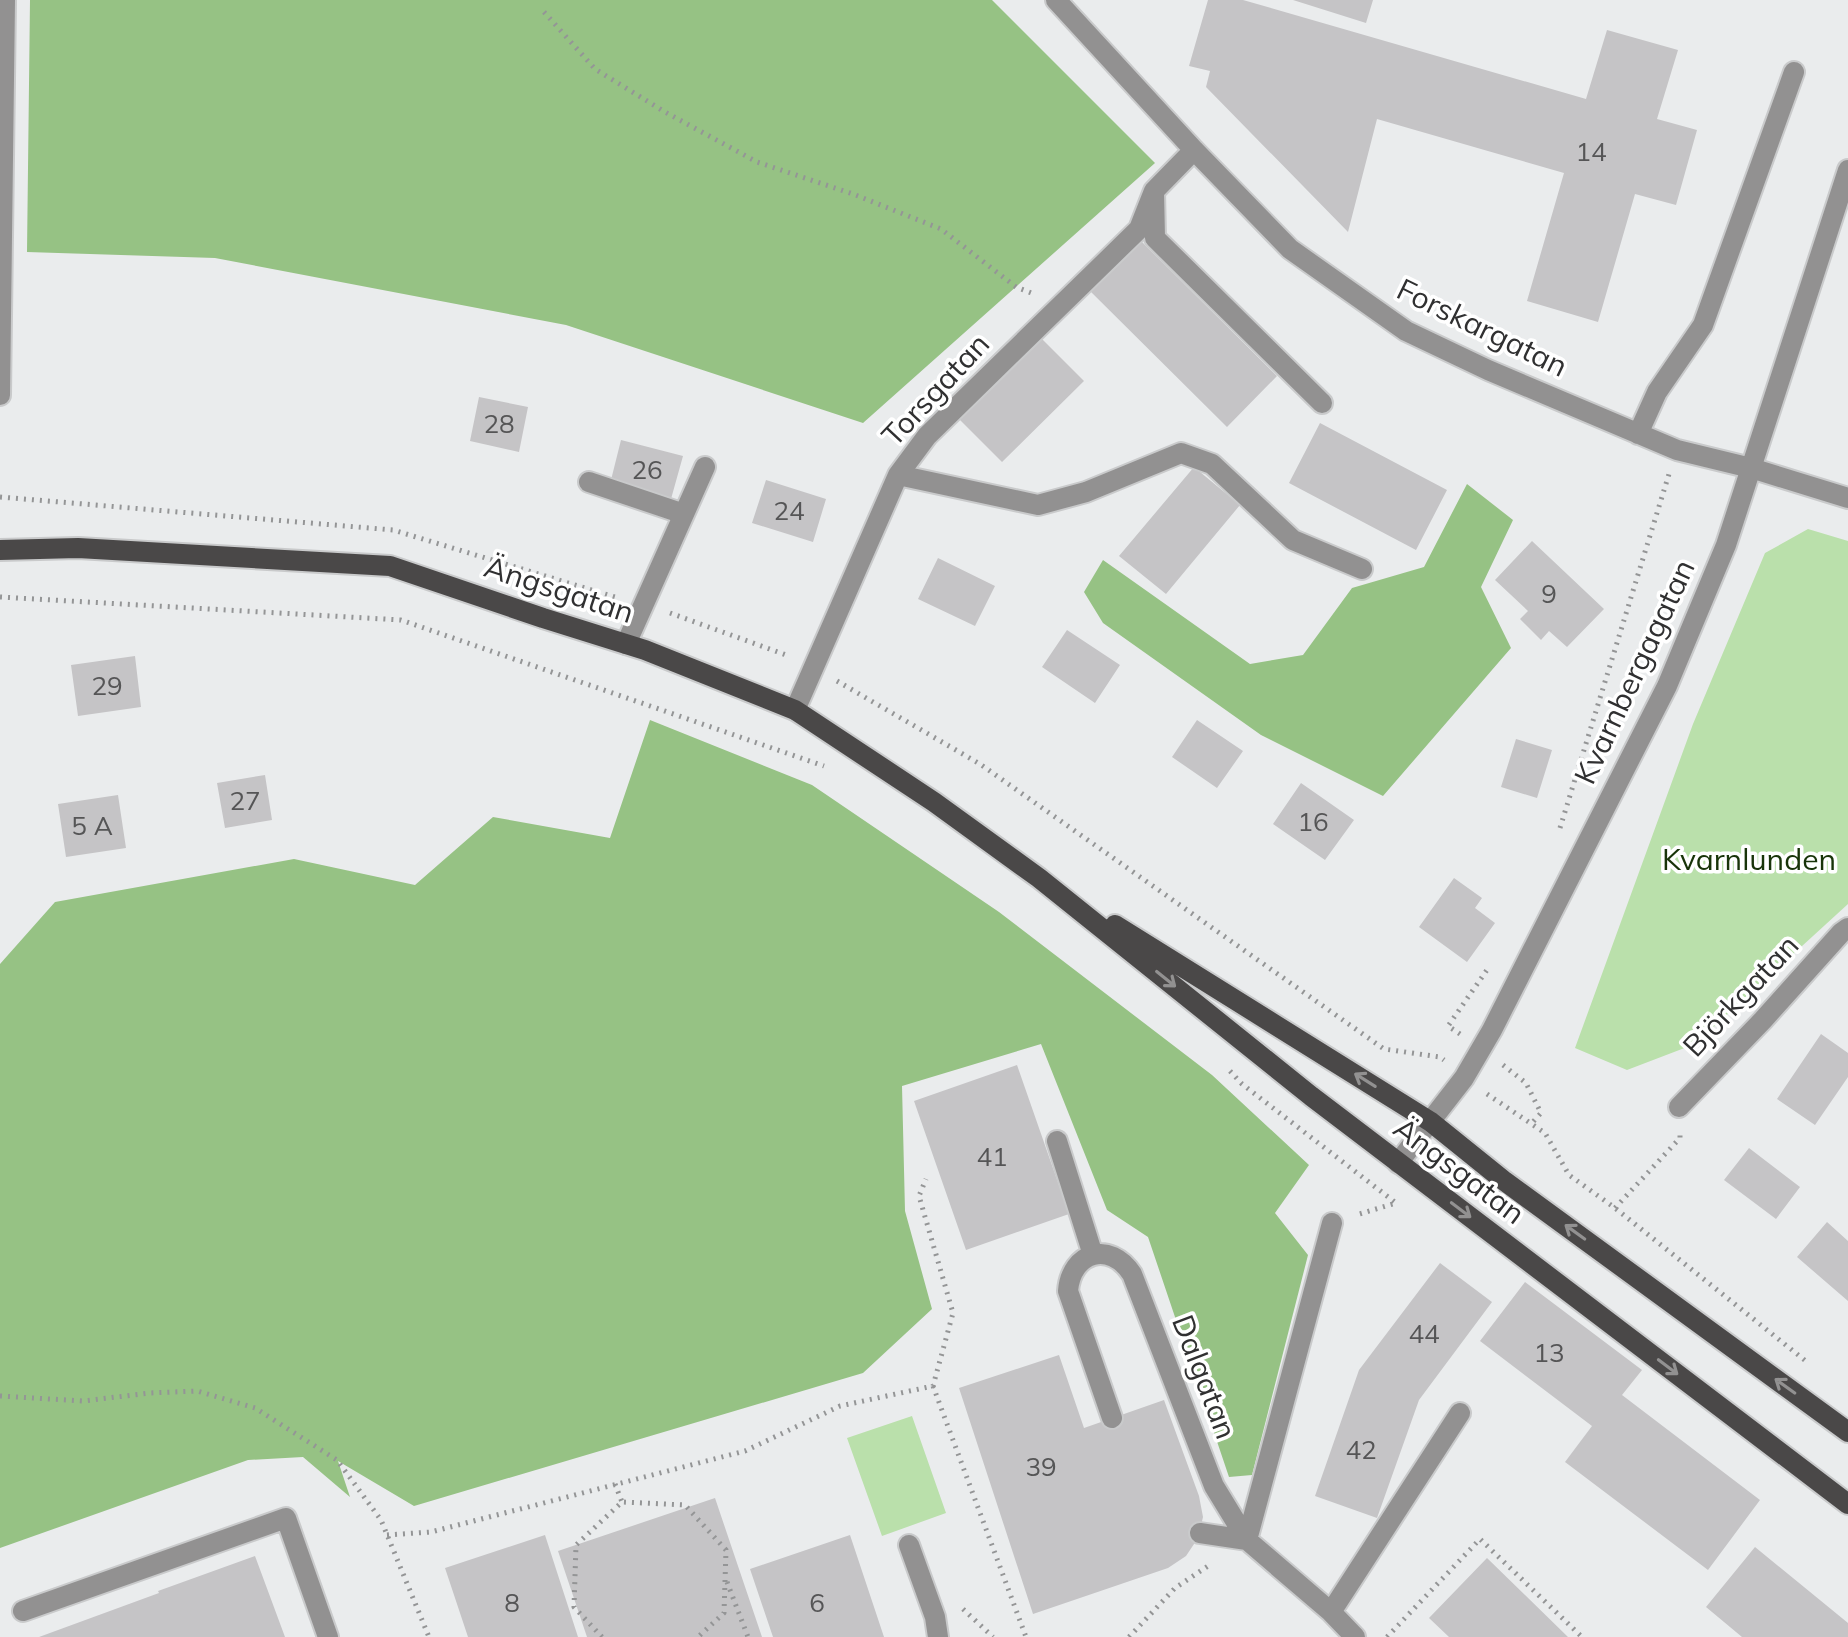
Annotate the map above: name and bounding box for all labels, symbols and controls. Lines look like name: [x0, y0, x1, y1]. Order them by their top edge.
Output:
house number: 14: [1575, 135, 1607, 168]
street label: Forskargatan: [1391, 269, 1574, 385]
street label: Torsgatan: [873, 325, 997, 454]
house number: 28: [483, 407, 515, 440]
house number: 26: [631, 453, 663, 486]
house number: 24: [773, 494, 805, 527]
street label: Ängsgatan: [480, 547, 639, 631]
street label: Kvarnbergagatan: [1565, 553, 1703, 790]
house number: 9: [1541, 577, 1557, 610]
house number: 29: [91, 669, 123, 702]
house number: 27: [229, 784, 261, 817]
house number: 16: [1297, 805, 1329, 838]
house number: 5 A: [71, 809, 113, 842]
park label: Kvarnlunden: [1662, 840, 1836, 878]
street label: Björkgatan: [1674, 926, 1806, 1064]
one-way arrow: [1155, 970, 1176, 988]
one-way arrow: [1354, 1072, 1377, 1088]
street label: Ängsgatan: [1386, 1108, 1533, 1232]
house number: 41: [976, 1140, 1008, 1173]
one-way arrow: [1449, 1201, 1471, 1218]
one-way arrow: [1565, 1224, 1586, 1241]
street label: Dalgatan: [1164, 1309, 1246, 1444]
house number: 44: [1408, 1317, 1440, 1350]
house number: 13: [1533, 1336, 1565, 1369]
one-way arrow: [1656, 1358, 1678, 1375]
one-way arrow: [1775, 1377, 1796, 1394]
house number: 42: [1345, 1433, 1377, 1466]
house number: 39: [1025, 1450, 1057, 1483]
house number: 8: [504, 1586, 520, 1619]
house number: 6: [809, 1586, 825, 1619]

